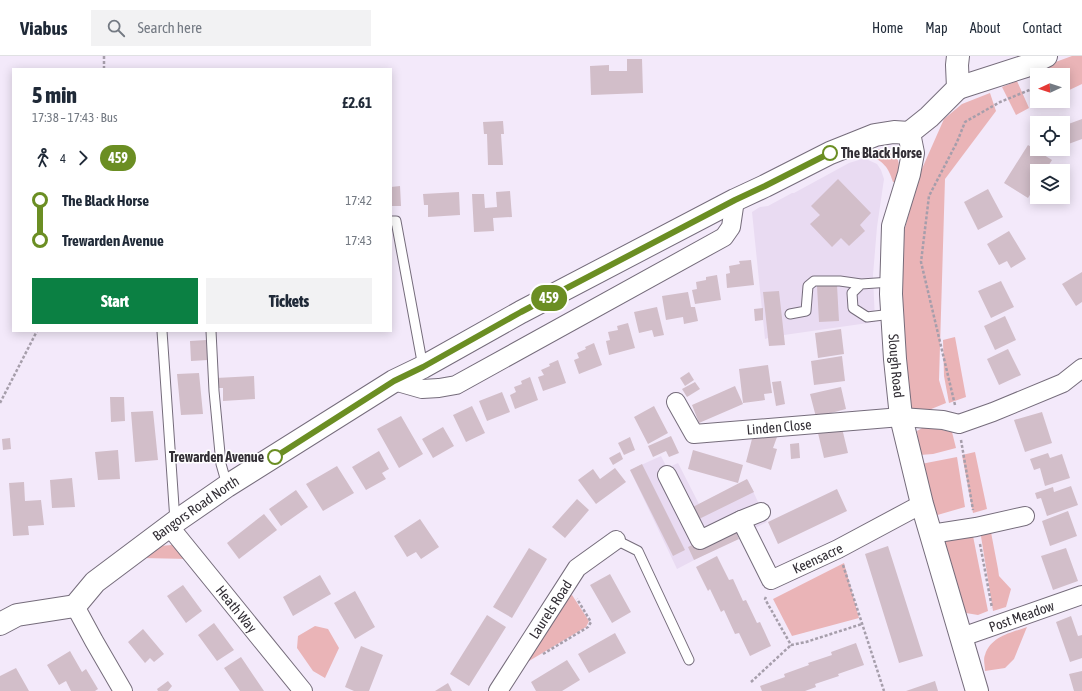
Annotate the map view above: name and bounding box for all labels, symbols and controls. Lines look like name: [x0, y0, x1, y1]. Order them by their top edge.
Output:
search box: [91, 10, 371, 46]
text: Viabus: [20, 17, 67, 39]
icon: search: [105, 17, 127, 39]
text: Search here: [137, 19, 202, 36]
text: Home: [872, 20, 903, 36]
text: Map: [925, 20, 948, 36]
text: About: [970, 20, 1001, 36]
text: Contact: [1023, 20, 1062, 36]
north arrow: [1030, 68, 1070, 108]
map controls: [1030, 68, 1070, 204]
text: 5 min: [32, 82, 77, 108]
text: £2.61: [342, 94, 372, 111]
text: 17:38 – 17:43 · Bus: [32, 110, 118, 125]
button: locate: [1030, 116, 1070, 156]
marker: The Black Horse: [822, 145, 838, 161]
place label: The Black Horse: [841, 145, 922, 161]
icon: walk: [32, 147, 54, 169]
icon: forward: [72, 147, 94, 169]
text: 459: [108, 150, 128, 166]
text: 4: [60, 151, 66, 166]
button: layers: [1030, 164, 1070, 204]
text: The Black Horse: [62, 192, 149, 209]
text: 17:42: [345, 193, 372, 208]
text: Trewarden Avenue: [62, 232, 164, 249]
text: 17:43: [345, 233, 372, 248]
button: Start: [32, 278, 198, 324]
button: Tickets: [206, 278, 372, 324]
line badge: 459: [526, 285, 572, 311]
text: 459: [539, 290, 559, 306]
street label: Slough Road: [885, 333, 907, 399]
street label: Linden Close: [746, 416, 812, 438]
place label: Trewarden Avenue: [169, 449, 264, 465]
marker: Trewarden Avenue: [267, 449, 283, 465]
street label: Bangors Road North: [149, 473, 242, 544]
street label: Keensacre: [790, 540, 845, 577]
street label: Laurels Road: [526, 577, 575, 642]
street label: Heath Way: [213, 582, 260, 636]
street label: Post Meadow: [987, 597, 1057, 635]

